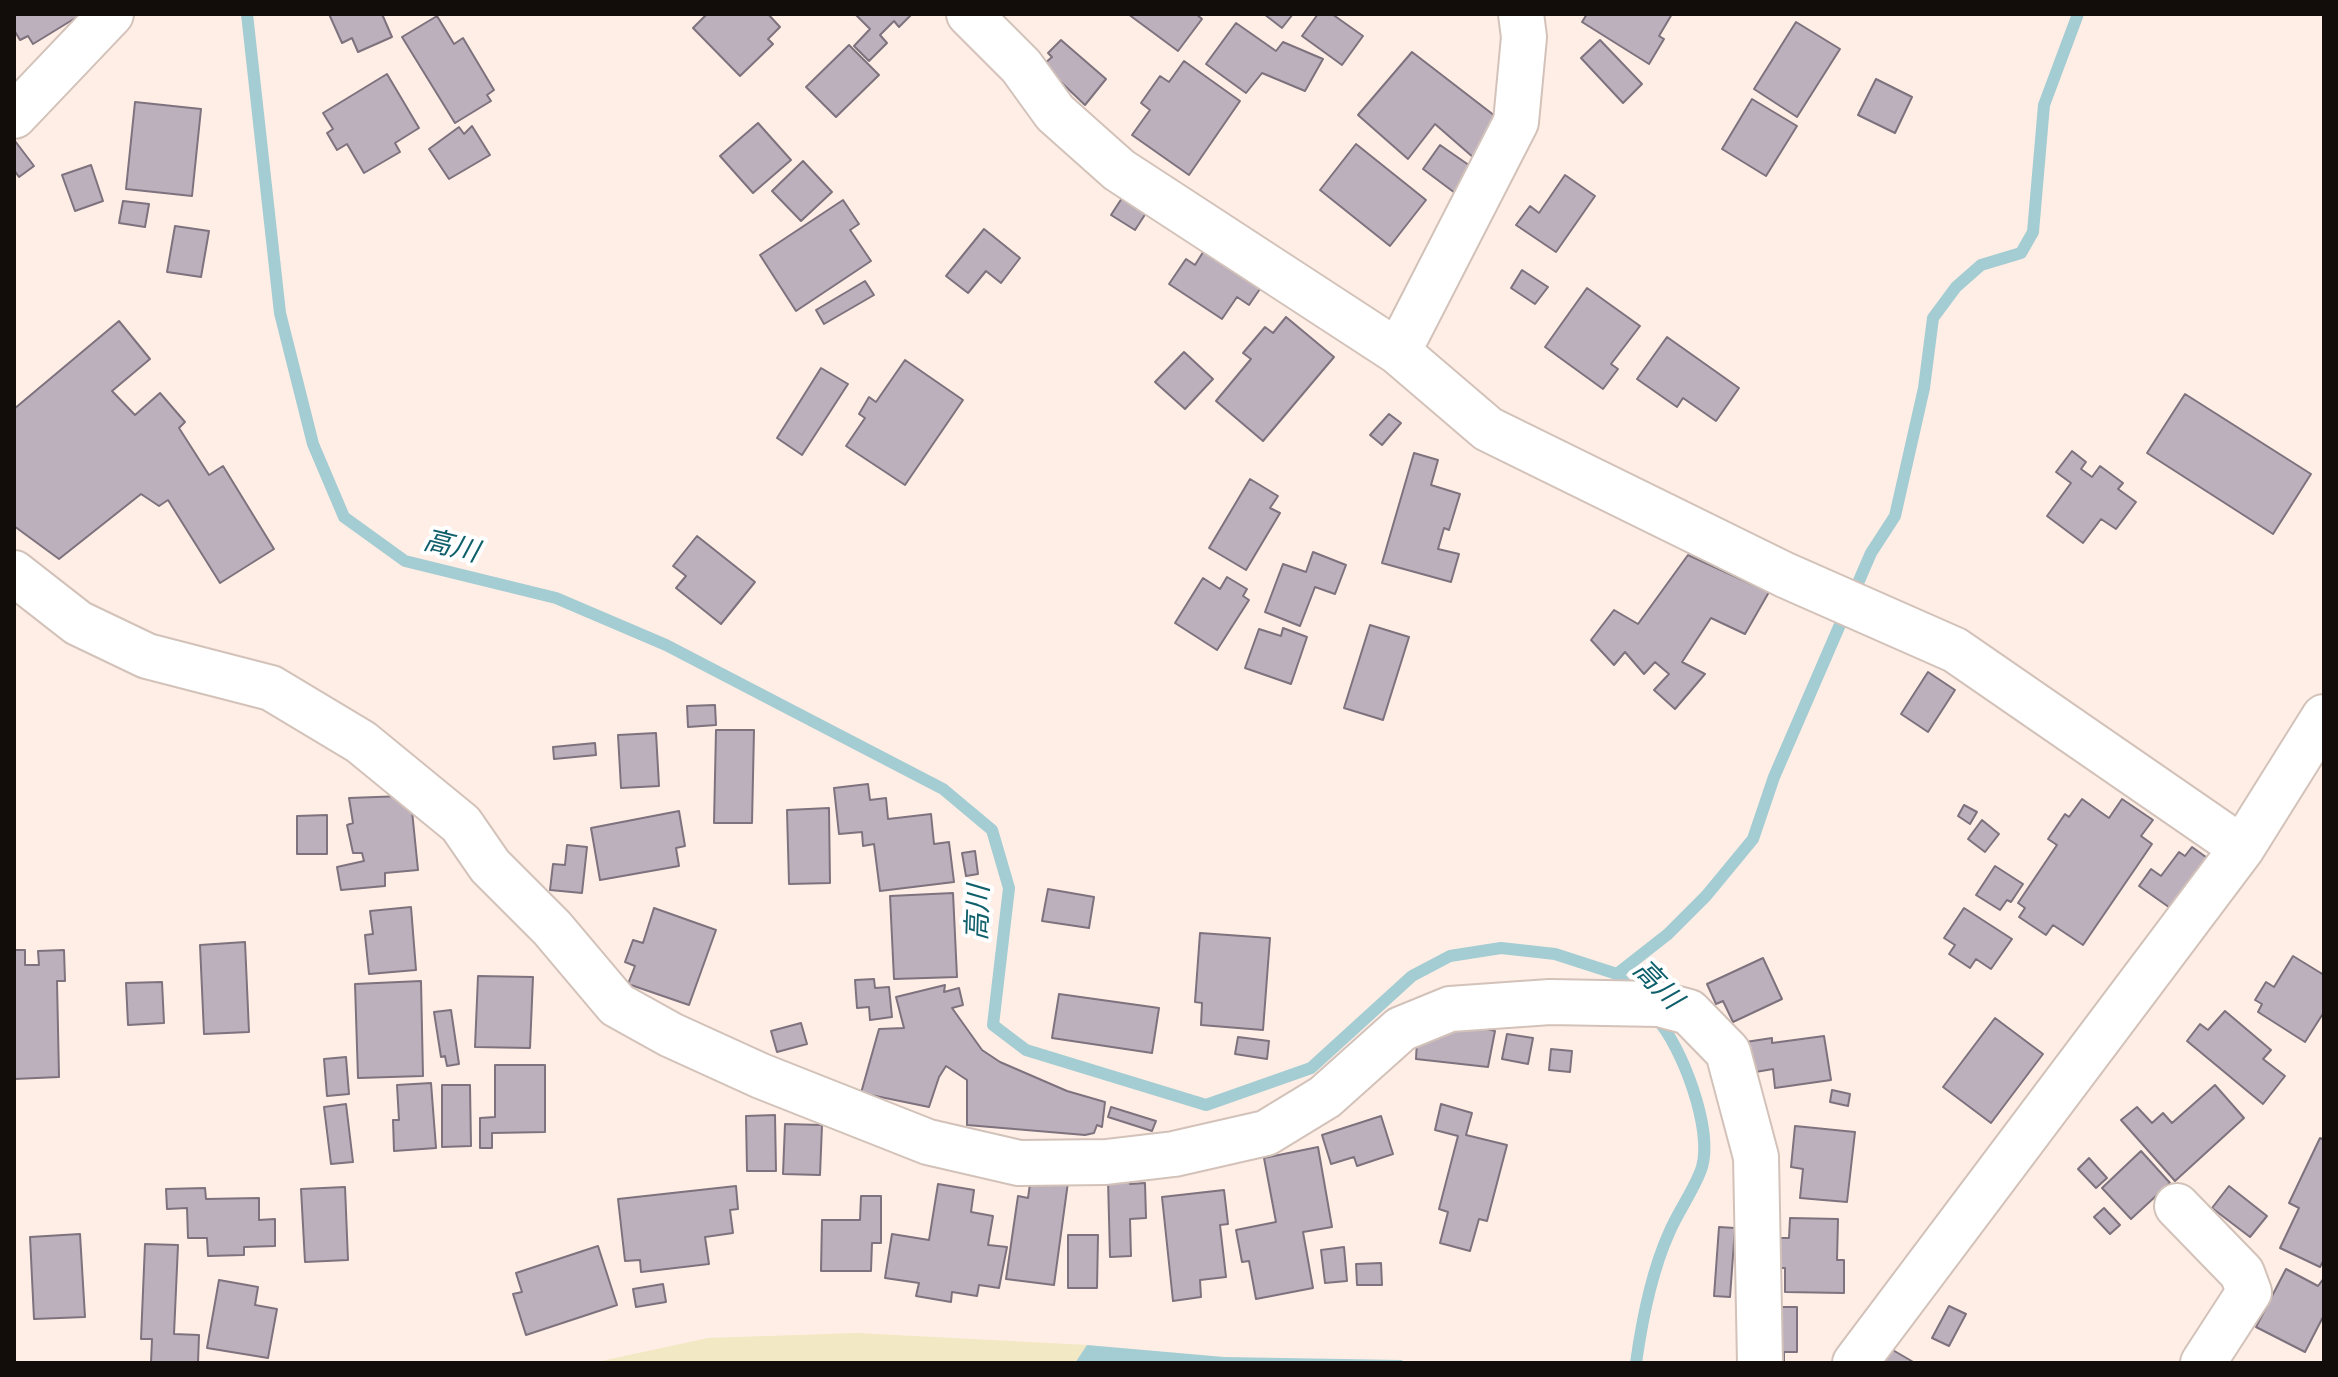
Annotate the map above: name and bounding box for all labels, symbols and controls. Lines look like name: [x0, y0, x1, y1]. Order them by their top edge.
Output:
water label: 高川: [420, 524, 482, 570]
water label: 高川: [961, 884, 997, 942]
water label: 高川: [1625, 953, 1689, 1017]

